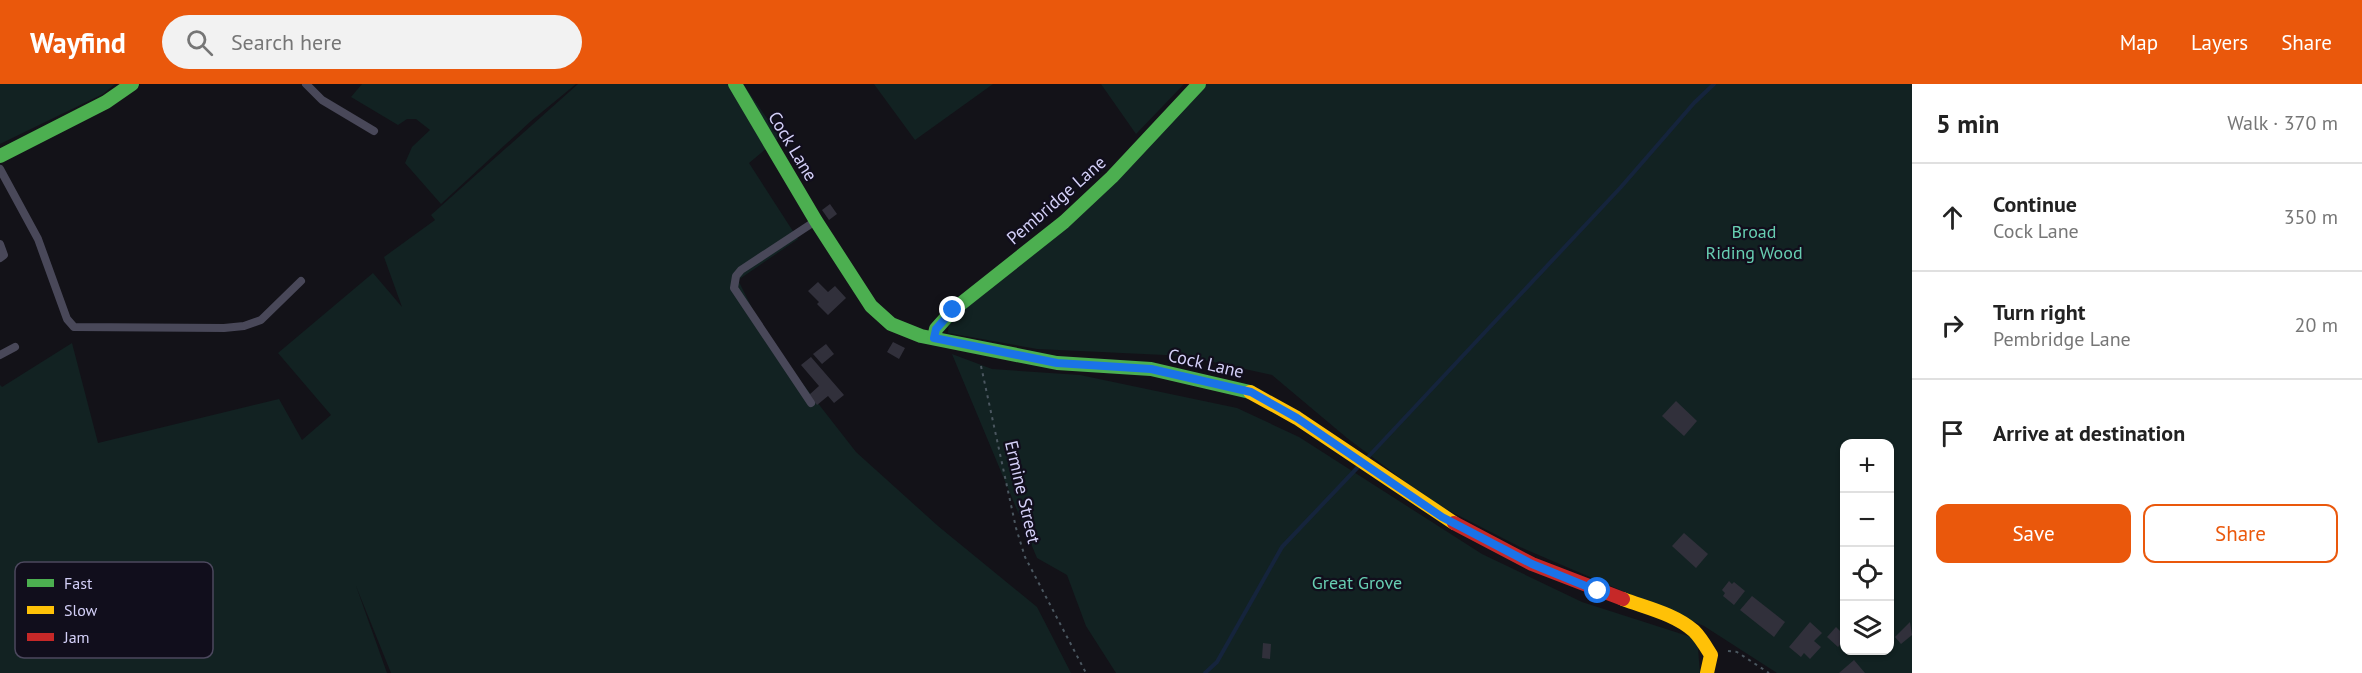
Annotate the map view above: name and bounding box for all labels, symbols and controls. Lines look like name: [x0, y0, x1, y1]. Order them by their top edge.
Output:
search box: [162, 15, 582, 69]
text: Wayfind: [30, 24, 126, 61]
icon: search: [183, 26, 216, 59]
text: Search here: [231, 28, 342, 56]
text: Map: [2120, 29, 2158, 56]
text: Layers: [2191, 29, 2248, 56]
text: Share: [2281, 29, 2332, 56]
street label: Cock Lane: [763, 107, 823, 185]
text: 5 min: [1936, 107, 1999, 140]
text: Walk · 370 m: [2227, 110, 2338, 136]
street label: Pembridge Lane: [1002, 151, 1110, 249]
text: Continue: [1993, 190, 2077, 218]
icon: ahead: [1936, 201, 1969, 234]
text: 350 m: [2284, 204, 2338, 230]
text: Cock Lane: [1993, 218, 2079, 244]
park label: Broad Riding Wood: [1705, 220, 1803, 264]
route end: [939, 296, 965, 322]
text: Turn right: [1993, 298, 2085, 326]
icon: right: [1936, 309, 1969, 342]
text: 20 m: [2295, 312, 2338, 338]
text: Pembridge Lane: [1993, 326, 2131, 352]
street label: Cock Lane: [1166, 343, 1246, 383]
icon: arrive: [1936, 417, 1969, 450]
text: Arrive at destination: [1993, 419, 2185, 447]
street label: Ermine Street: [1000, 438, 1046, 546]
map controls: [1840, 439, 1894, 655]
button: +: [1840, 439, 1894, 493]
button: −: [1840, 493, 1894, 547]
button: Save: [1936, 504, 2131, 563]
button: Share: [2143, 504, 2338, 563]
button: locate: [1840, 547, 1894, 601]
legend: [15, 562, 213, 658]
park label: Great Grove: [1312, 571, 1402, 594]
text: Fast: [64, 573, 93, 593]
route start: [1584, 577, 1610, 603]
text: Slow: [64, 600, 98, 620]
button: layers: [1840, 601, 1894, 655]
text: Jam: [63, 627, 90, 647]

